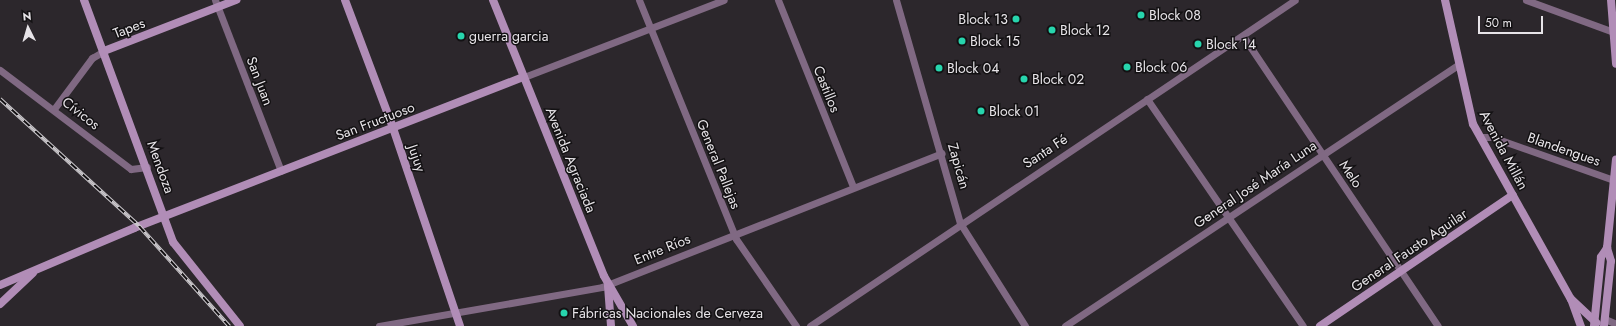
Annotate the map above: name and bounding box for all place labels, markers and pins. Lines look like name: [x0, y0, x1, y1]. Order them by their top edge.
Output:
place label: Block 08: [1149, 7, 1201, 23]
marker: Block 08: [1136, 10, 1146, 20]
place label: Block 13: [958, 11, 1008, 27]
marker: Block 13: [1011, 14, 1021, 24]
place label: Block 12: [1060, 22, 1110, 38]
marker: Block 12: [1047, 25, 1057, 35]
place label: guerra garcia: [469, 28, 548, 44]
marker: guerra garcia: [456, 31, 466, 41]
place label: Block 15: [970, 33, 1020, 49]
marker: Block 15: [957, 36, 967, 46]
place label: Block 14: [1206, 36, 1256, 52]
marker: Block 14: [1193, 39, 1203, 49]
place label: Block 06: [1135, 59, 1187, 75]
place label: Block 04: [947, 60, 999, 76]
marker: Block 06: [1122, 62, 1132, 72]
marker: Block 04: [934, 63, 944, 73]
place label: Block 02: [1032, 71, 1084, 87]
marker: Block 02: [1019, 74, 1029, 84]
place label: Block 01: [989, 103, 1039, 119]
marker: Block 01: [976, 106, 986, 116]
place label: Fábricas Nacionales de Cerveza: [572, 305, 763, 321]
marker: Fábricas Nacionales de Cerveza: [559, 308, 569, 318]

